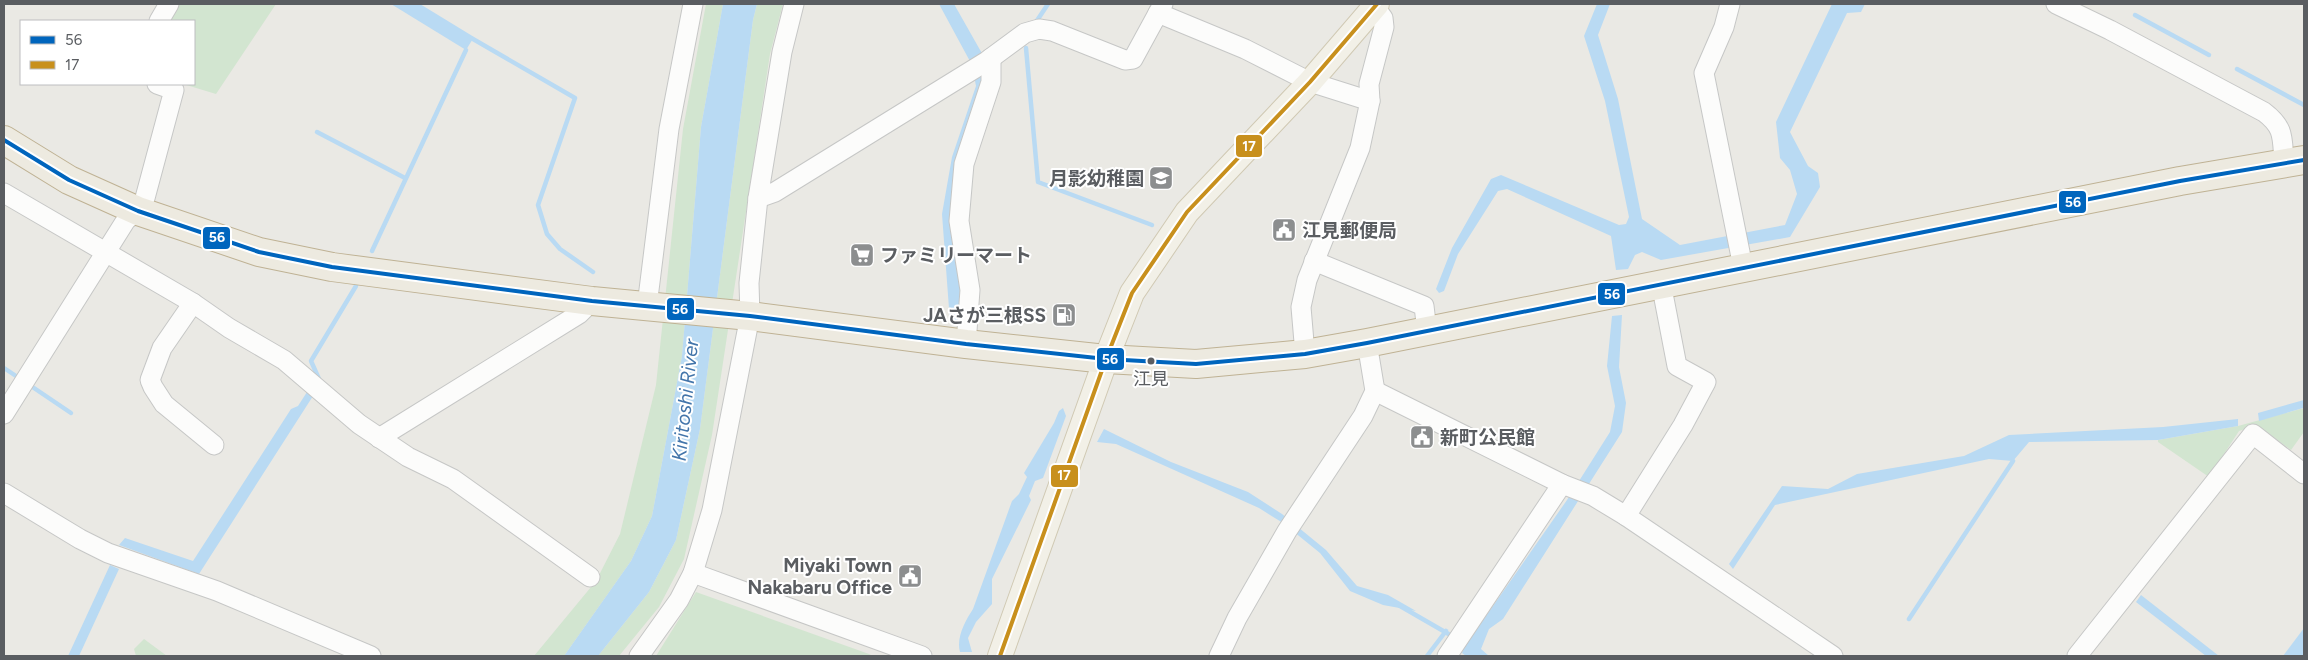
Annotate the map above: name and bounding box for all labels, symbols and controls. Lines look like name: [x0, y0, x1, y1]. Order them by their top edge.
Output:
legend: [20, 20, 195, 85]
text: 56: [65, 31, 83, 49]
text: 17: [65, 56, 79, 74]
line badge: 17: [1235, 134, 1263, 158]
text: 17: [1242, 138, 1256, 155]
school or university icon: 月影幼稚園: [1148, 165, 1174, 191]
place label: 月影幼稚園: [1049, 167, 1144, 190]
line badge: 56: [2058, 190, 2087, 214]
text: 56: [2065, 194, 2081, 211]
public building icon: 江見郵便局: [1271, 217, 1297, 243]
place label: 江見郵便局: [1302, 219, 1397, 242]
line badge: 56: [202, 226, 231, 250]
text: 56: [209, 229, 225, 246]
supermarket icon: ファミリーマート: [849, 242, 875, 268]
place label: ファミリーマート: [880, 244, 1032, 267]
line badge: 56: [1597, 282, 1626, 306]
text: 56: [1604, 286, 1620, 303]
line badge: 56: [666, 297, 695, 321]
text: 56: [672, 301, 688, 318]
fuel station icon: JAさが三根SS: [1051, 302, 1077, 328]
place label: JAさが三根SS: [923, 304, 1046, 327]
water label: Kiritoshi River: [667, 336, 703, 462]
line badge: 56: [1096, 347, 1125, 371]
text: 56: [1102, 351, 1118, 368]
marker: 江見: [1146, 356, 1156, 366]
place label: 江見: [1133, 368, 1169, 390]
public building icon: 新町公民館: [1409, 424, 1435, 450]
place label: 新町公民館: [1440, 426, 1535, 449]
line badge: 17: [1050, 464, 1079, 488]
text: 17: [1057, 467, 1071, 484]
place label: Miyaki Town Nakabaru Office: [748, 554, 892, 599]
public building icon: Miyaki Town Nakabaru Office: [897, 563, 923, 589]

